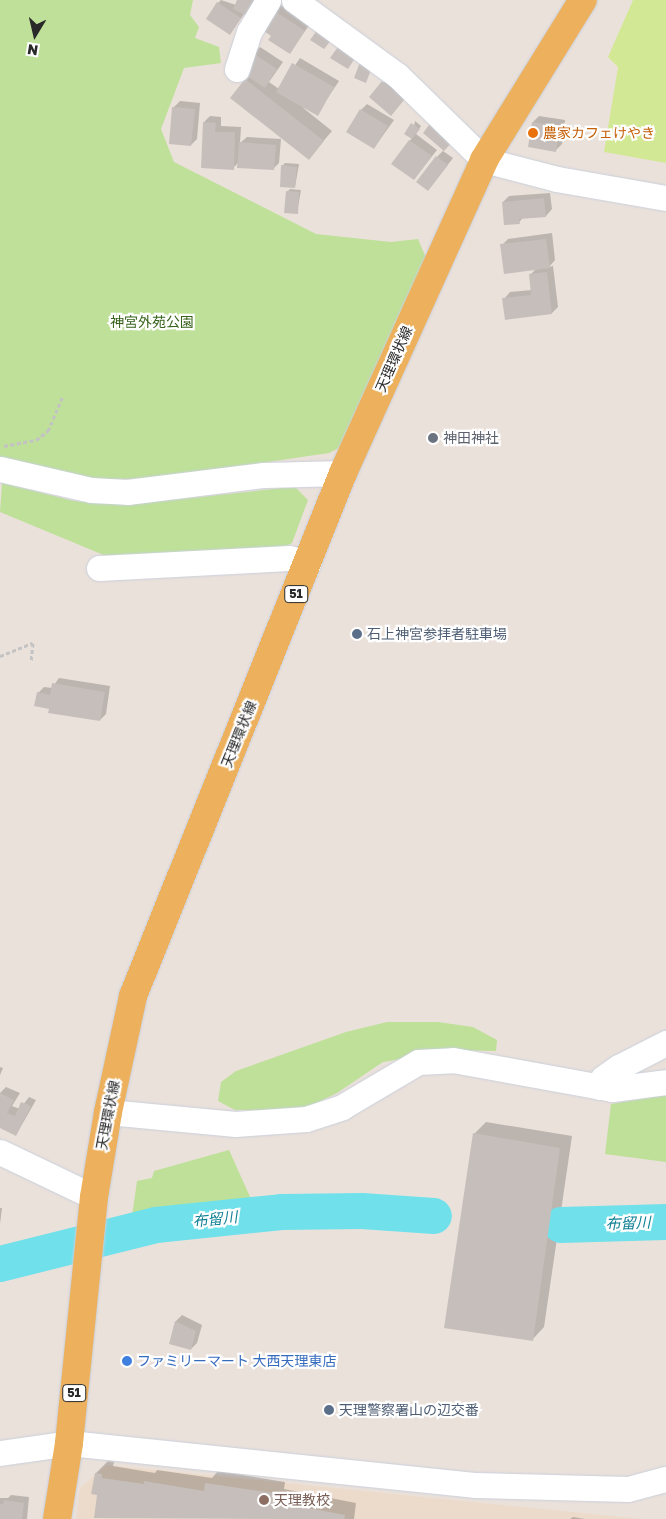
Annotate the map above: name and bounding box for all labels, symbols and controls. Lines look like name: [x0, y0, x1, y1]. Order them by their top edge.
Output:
north arrow: [10, 10, 60, 60]
text: N: [26, 41, 39, 60]
place label: 農家カフェけやき: [543, 125, 655, 141]
marker: 農家カフェけやき: [527, 127, 539, 139]
park label: 神宮外苑公園: [110, 314, 194, 330]
street label: 天理環状線: [372, 324, 416, 394]
place label: 神田神社: [443, 430, 499, 446]
marker: 神田神社: [427, 432, 439, 444]
road number: 51: [284, 584, 308, 604]
place label: 石上神宮参拝者駐車場: [367, 626, 507, 642]
marker: 石上神宮参拝者駐車場: [351, 628, 363, 640]
street label: 天理環状線: [218, 698, 260, 770]
street label: 天理環状線: [93, 1079, 123, 1151]
water label: 布留川: [192, 1208, 238, 1230]
water label: 布留川: [605, 1213, 651, 1233]
place label: ファミリーマート 大西天理東店: [137, 1353, 336, 1369]
marker: ファミリーマート 大西天理東店: [121, 1355, 133, 1367]
road number: 51: [62, 1384, 86, 1402]
place label: 天理警察署山の辺交番: [339, 1402, 479, 1418]
marker: 天理警察署山の辺交番: [323, 1404, 335, 1416]
place label: 天理教校: [274, 1492, 330, 1508]
marker: 天理教校: [258, 1494, 270, 1506]

